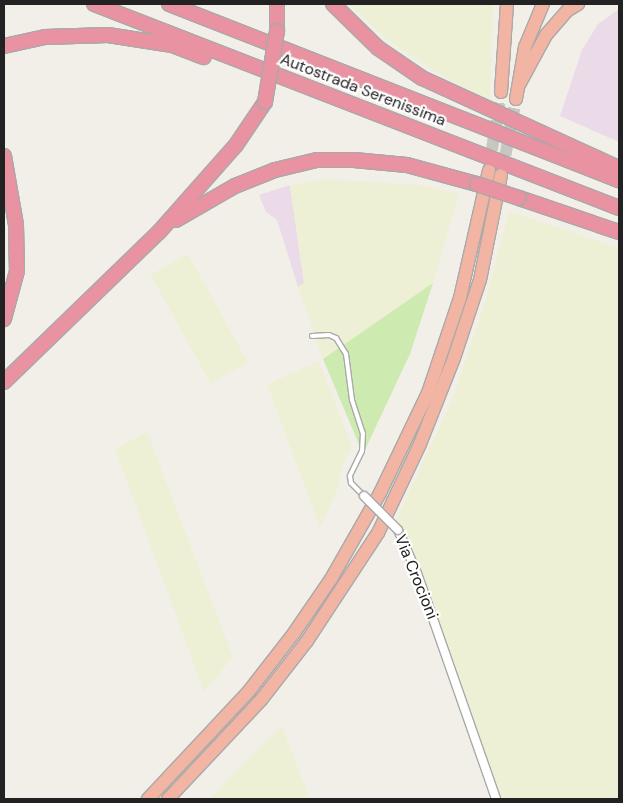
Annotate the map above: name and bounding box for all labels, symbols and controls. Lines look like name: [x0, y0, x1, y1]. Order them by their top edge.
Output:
street label: Autostrada Serenissima: [278, 50, 448, 130]
street label: Via Crocioni: [390, 532, 442, 622]

